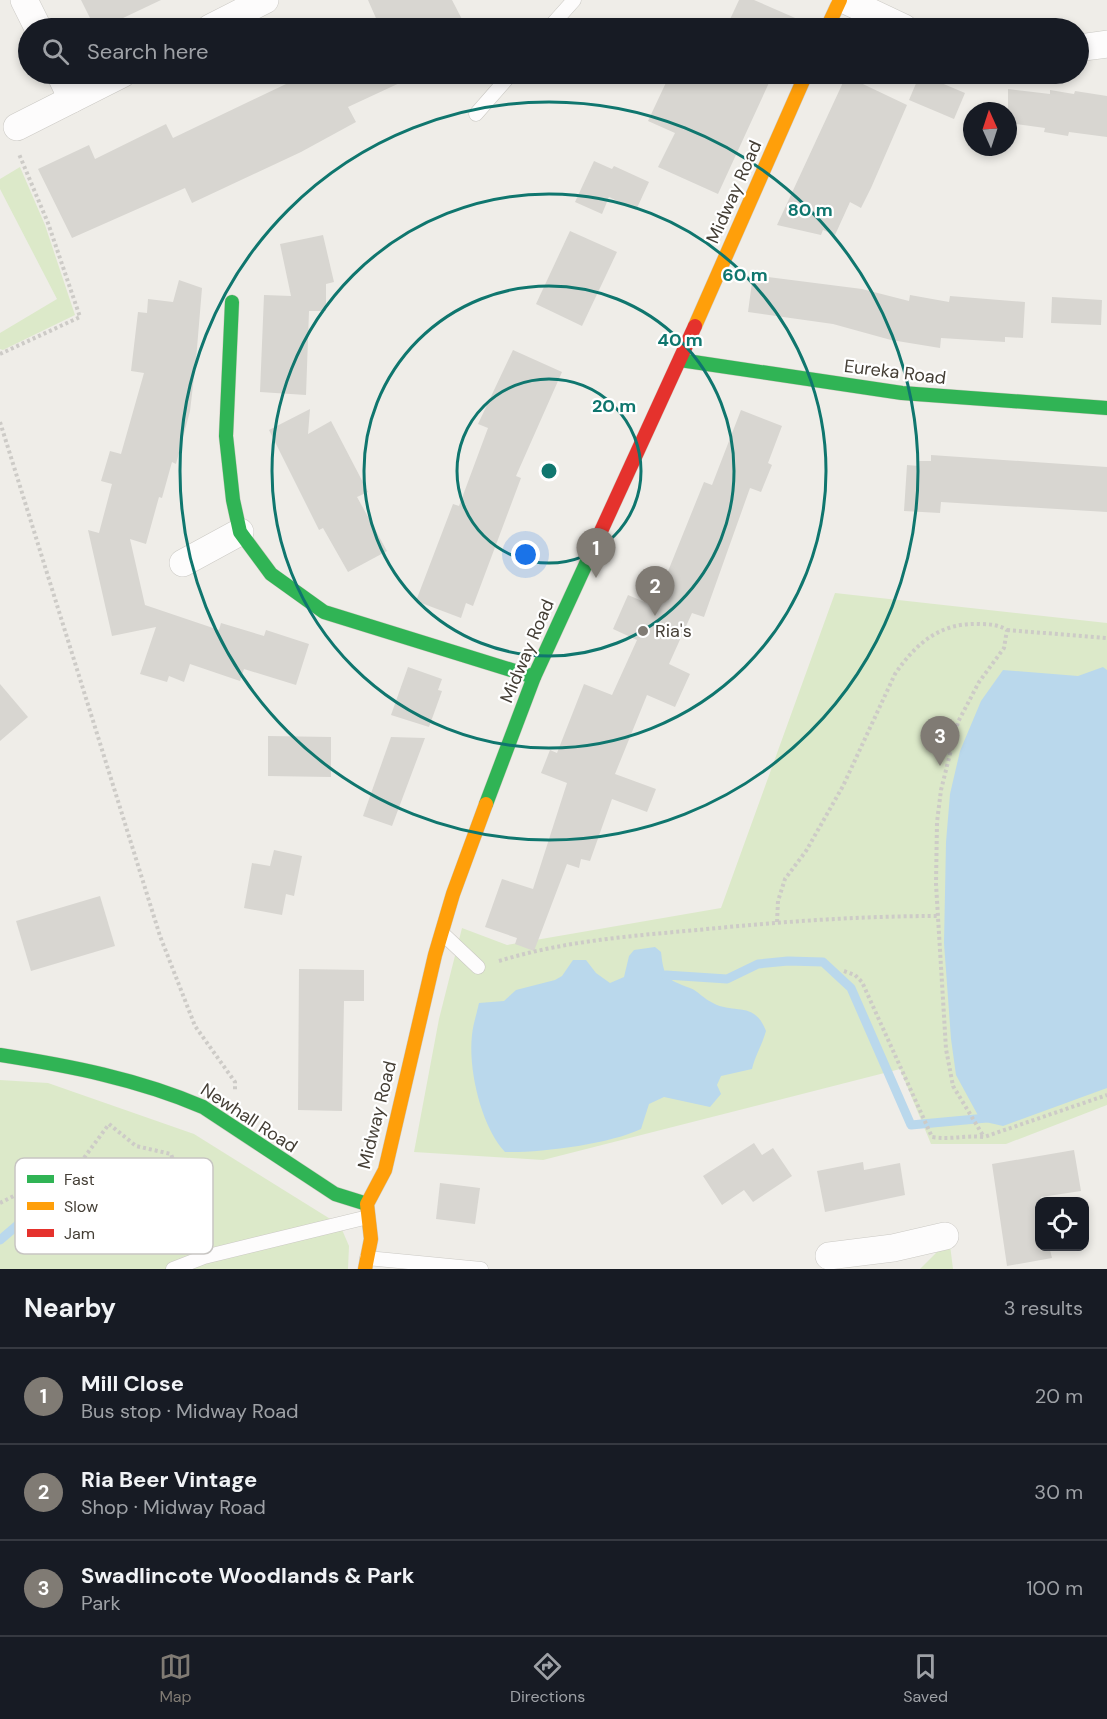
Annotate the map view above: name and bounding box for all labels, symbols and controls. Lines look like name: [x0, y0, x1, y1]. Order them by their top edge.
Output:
search box: [18, 18, 1089, 84]
icon: search: [39, 35, 72, 68]
text: Search here: [87, 37, 208, 66]
north arrow: [963, 102, 1017, 156]
street label: Midway Road: [701, 137, 767, 247]
text: 80 m: [787, 198, 833, 222]
text: 60 m: [722, 263, 768, 287]
text: 40 m: [657, 328, 703, 352]
street label: Eureka Road: [843, 354, 947, 390]
text: 20 m: [592, 394, 636, 418]
centre of rings: [539, 461, 559, 481]
pin: 1: [576, 528, 616, 578]
your location: [511, 540, 540, 569]
pin: 2: [636, 566, 674, 616]
street label: Midway Road: [494, 596, 560, 706]
place label: Ria's: [655, 619, 692, 643]
marker: Ria's: [636, 624, 650, 638]
pin: 3: [920, 716, 960, 766]
street label: Midway Road: [352, 1059, 402, 1171]
street label: Newhall Road: [196, 1078, 302, 1158]
legend: [15, 1158, 213, 1254]
text: Fast: [64, 1169, 95, 1190]
text: Slow: [64, 1196, 98, 1217]
map controls: [1035, 1197, 1089, 1251]
button: locate: [1035, 1197, 1089, 1251]
text: Jam: [64, 1223, 95, 1244]
text: Nearby: [24, 1291, 116, 1325]
text: 3 results: [1004, 1295, 1083, 1321]
text: Mill Close: [81, 1369, 184, 1398]
text: 1: [40, 1383, 47, 1409]
text: 20 m: [1035, 1383, 1083, 1409]
text: Bus stop · Midway Road: [81, 1398, 299, 1424]
text: Ria Beer Vintage: [81, 1465, 257, 1494]
text: 2: [38, 1479, 49, 1505]
text: 30 m: [1034, 1479, 1083, 1505]
text: Shop · Midway Road: [81, 1494, 266, 1520]
text: Swadlincote Woodlands & Park: [81, 1561, 414, 1590]
text: 3: [37, 1575, 50, 1601]
text: 100 m: [1026, 1575, 1083, 1601]
text: Park: [81, 1590, 121, 1616]
tab: Map: [159, 1650, 192, 1707]
tab: Directions: [510, 1650, 585, 1707]
tab: Saved: [903, 1650, 948, 1707]

